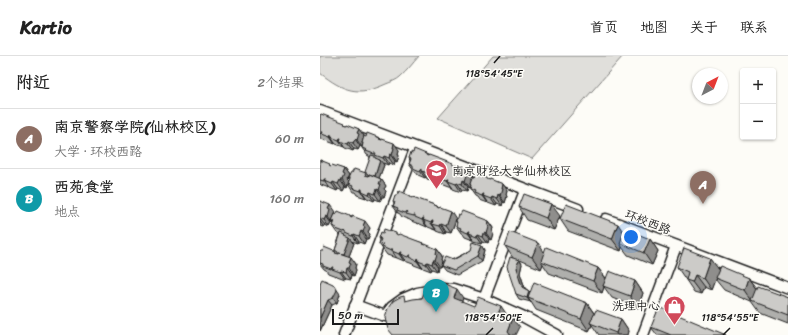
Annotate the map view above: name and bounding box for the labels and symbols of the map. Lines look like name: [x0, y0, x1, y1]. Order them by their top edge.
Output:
text: 118°54'45"E: [465, 65, 524, 83]
north arrow: [692, 68, 728, 104]
school or university icon: 南京财经大学仙林校区: [424, 158, 450, 191]
place label: 南京财经大学仙林校区: [452, 160, 572, 182]
pin: A: [690, 171, 716, 204]
street label: 环校西路: [622, 203, 674, 241]
your location: [621, 227, 641, 247]
pin: B: [423, 279, 449, 312]
shop icon: 洗理中心: [662, 293, 688, 326]
place label: 洗理中心: [612, 295, 660, 317]
scale bar: [332, 307, 399, 326]
text: 118°54'50"E: [464, 309, 523, 327]
text: 118°54'55"E: [702, 309, 760, 327]

